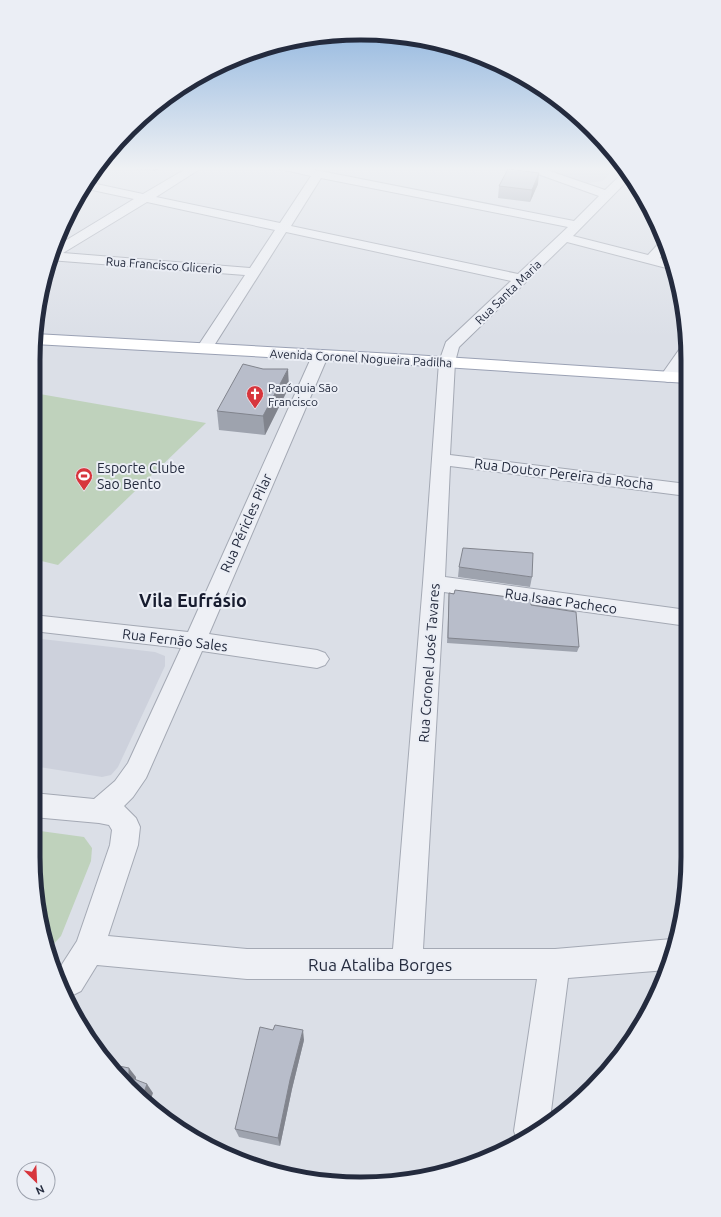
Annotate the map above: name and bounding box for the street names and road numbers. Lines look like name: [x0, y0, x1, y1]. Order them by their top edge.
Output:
street label: Rua Francisco Glicerio: [105, 254, 223, 276]
street label: Rua Santa Maria: [472, 257, 544, 327]
street label: Avenida Coronel Nogueira Padilha: [269, 347, 453, 369]
street label: Rua Doutor Pereira da Rocha: [473, 455, 655, 493]
street label: Rua Péricles Pilar: [217, 470, 275, 575]
street label: Rua Coronel José Tavares: [415, 583, 443, 743]
street label: Rua Isaac Pacheco: [504, 585, 618, 617]
street label: Rua Fernão Sales: [121, 626, 229, 654]
street label: Rua Ataliba Borges: [308, 955, 452, 974]

